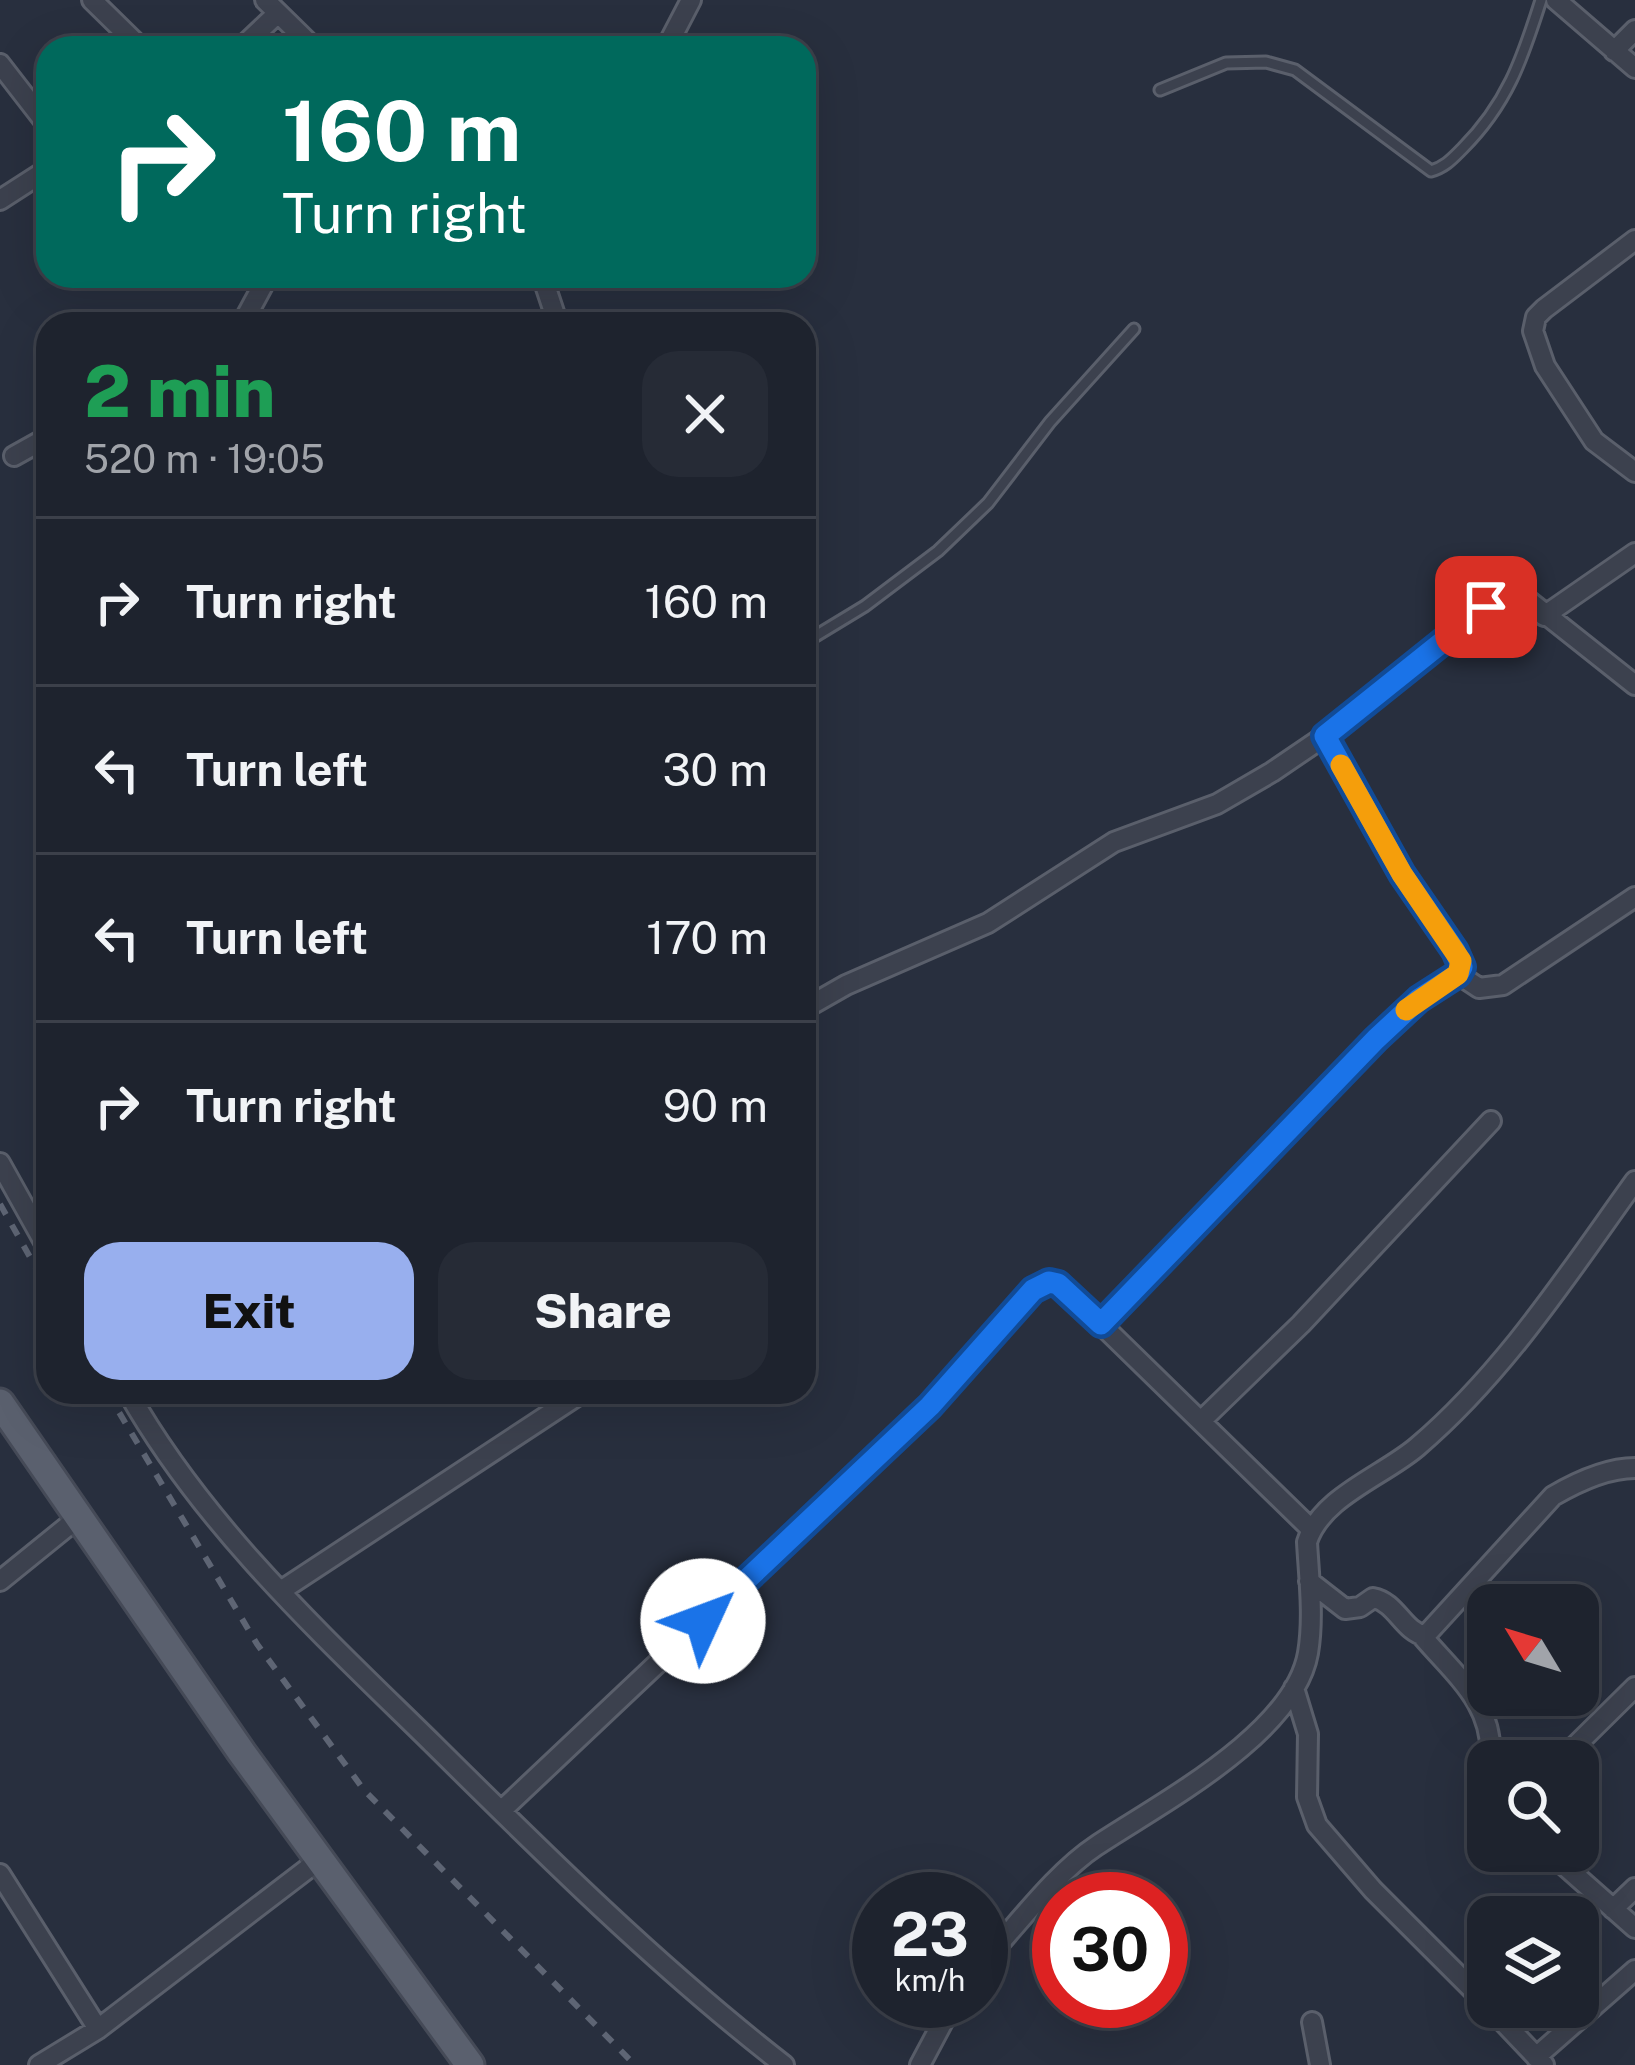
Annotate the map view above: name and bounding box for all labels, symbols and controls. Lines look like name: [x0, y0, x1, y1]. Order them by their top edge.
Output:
text: 160 m: [282, 81, 521, 180]
icon: right: [84, 84, 240, 240]
text: Turn right: [282, 182, 527, 245]
text: 2 min: [84, 349, 275, 433]
button: close: [642, 351, 768, 477]
text: 520 m · 19:05: [84, 436, 325, 482]
pin: [1435, 556, 1537, 658]
icon: right: [84, 569, 150, 635]
icon: arrive: [1453, 574, 1519, 640]
text: Turn right: [186, 575, 397, 628]
text: 160 m: [645, 575, 768, 628]
icon: left: [84, 737, 150, 803]
text: Turn left: [186, 743, 368, 796]
text: 30 m: [663, 743, 768, 796]
icon: left: [84, 905, 150, 971]
text: Turn left: [186, 911, 368, 964]
text: 170 m: [646, 911, 768, 964]
icon: right: [84, 1073, 150, 1139]
text: Turn right: [186, 1079, 397, 1132]
text: 90 m: [663, 1079, 768, 1132]
button: Exit: [84, 1242, 414, 1380]
button: Share: [438, 1242, 768, 1380]
position arrow: [640, 1558, 766, 1684]
north arrow: [1467, 1584, 1599, 1716]
map controls: [1467, 1584, 1599, 2028]
button: search: [1467, 1740, 1599, 1872]
speed limit sign: 30: [1032, 1872, 1188, 2028]
button: layers: [1467, 1896, 1599, 2028]
text: 23: [891, 1899, 969, 1970]
text: km/h: [895, 1962, 965, 1998]

